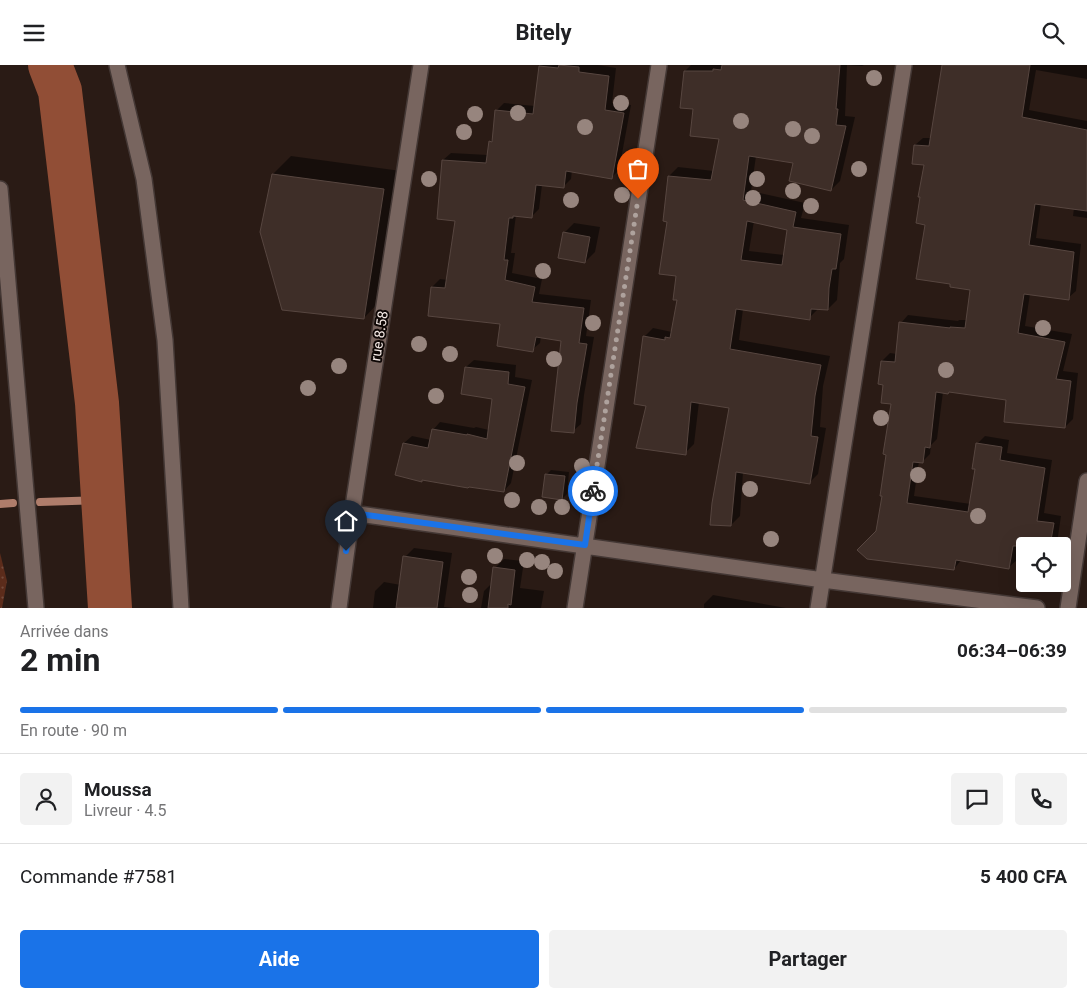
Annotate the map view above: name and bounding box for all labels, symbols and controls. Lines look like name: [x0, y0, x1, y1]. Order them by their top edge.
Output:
icon: menu: [20, 19, 48, 47]
icon: search: [1039, 19, 1067, 47]
text: Bitely: [515, 20, 572, 45]
pin: [617, 148, 659, 199]
icon: bag: [624, 155, 652, 183]
street label: rue 8.58: [367, 310, 391, 362]
courier: [568, 466, 618, 516]
icon: bike: [579, 477, 607, 505]
pin: [325, 500, 367, 551]
icon: home: [332, 507, 360, 535]
map controls: [1016, 537, 1071, 592]
button: locate: [1016, 537, 1071, 592]
text: Arrivée dans: [20, 622, 109, 641]
text: 06:34–06:39: [957, 639, 1067, 662]
text: 2 min: [20, 641, 100, 679]
text: En route · 90 m: [20, 721, 127, 740]
button: person: [20, 773, 72, 825]
button: chat: [951, 773, 1003, 825]
button: phone: [1015, 773, 1067, 825]
text: Moussa: [84, 778, 152, 801]
text: Livreur · 4.5: [84, 801, 167, 820]
text: Commande #7581: [20, 865, 177, 888]
text: 5 400 CFA: [980, 865, 1067, 888]
button: Aide: [20, 930, 539, 988]
button: Partager: [549, 930, 1067, 988]

